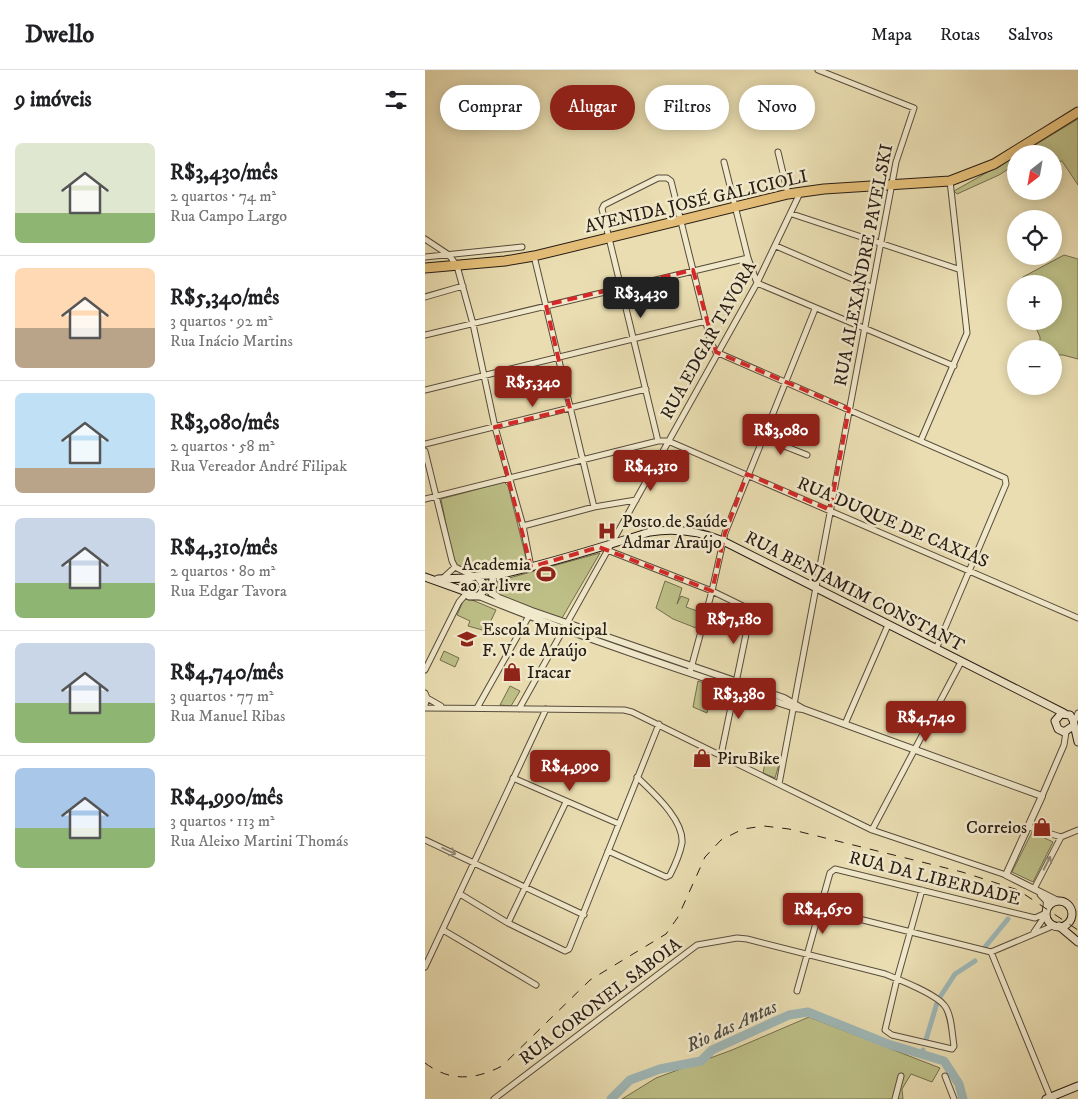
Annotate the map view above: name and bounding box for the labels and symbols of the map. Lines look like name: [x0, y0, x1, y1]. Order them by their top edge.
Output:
street label: RUA ALEXANDRE PAVELSKI: [830, 142, 898, 388]
north arrow: [1007, 145, 1063, 200]
street label: AVENIDA JOSÉ GALICIOLI: [583, 166, 810, 238]
street label: RUA EDGAR TAVORA: [656, 257, 762, 424]
pin: R$3,430: [595, 276, 687, 319]
pin: R$5,340: [487, 366, 579, 408]
pin: R$3,080: [735, 414, 827, 456]
pin: R$4,310: [605, 450, 697, 492]
street label: RUA DUQUE DE CAXIAS: [794, 473, 992, 573]
place label: Posto de Saúde Admar Araújo: [622, 511, 728, 554]
hospital icon: Posto de Saúde Admar Araújo: [596, 520, 618, 542]
street label: RUA BENJAMIM CONSTANT: [741, 527, 968, 657]
place label: Academia ao ar livre: [460, 554, 531, 597]
sports icon: Academia ao ar livre: [535, 563, 557, 585]
pin: R$7,180: [688, 602, 780, 645]
place label: Escola Municipal F. V. de Araújo: [482, 619, 608, 662]
school or university icon: Escola Municipal F. V. de Araújo: [456, 628, 478, 650]
shop icon: Iracar: [501, 661, 523, 683]
place label: Iracar: [527, 662, 571, 684]
pin: R$3,380: [693, 678, 785, 720]
pin: R$4,740: [880, 700, 972, 743]
shop icon: PiruBike: [691, 747, 713, 769]
place label: PiruBike: [717, 748, 780, 770]
pin: R$4,990: [524, 750, 616, 792]
shop icon: Correios: [1031, 816, 1053, 838]
place label: Correios: [966, 817, 1027, 839]
one-way arrow: [441, 847, 456, 857]
street label: RUA DA LIBERDADE: [847, 847, 1023, 911]
one-way arrow: [1042, 856, 1052, 871]
pin: R$4,650: [777, 892, 869, 935]
street label: RUA CORONEL SABOIA: [515, 933, 687, 1070]
water label: Rio das Antas: [682, 995, 782, 1058]

